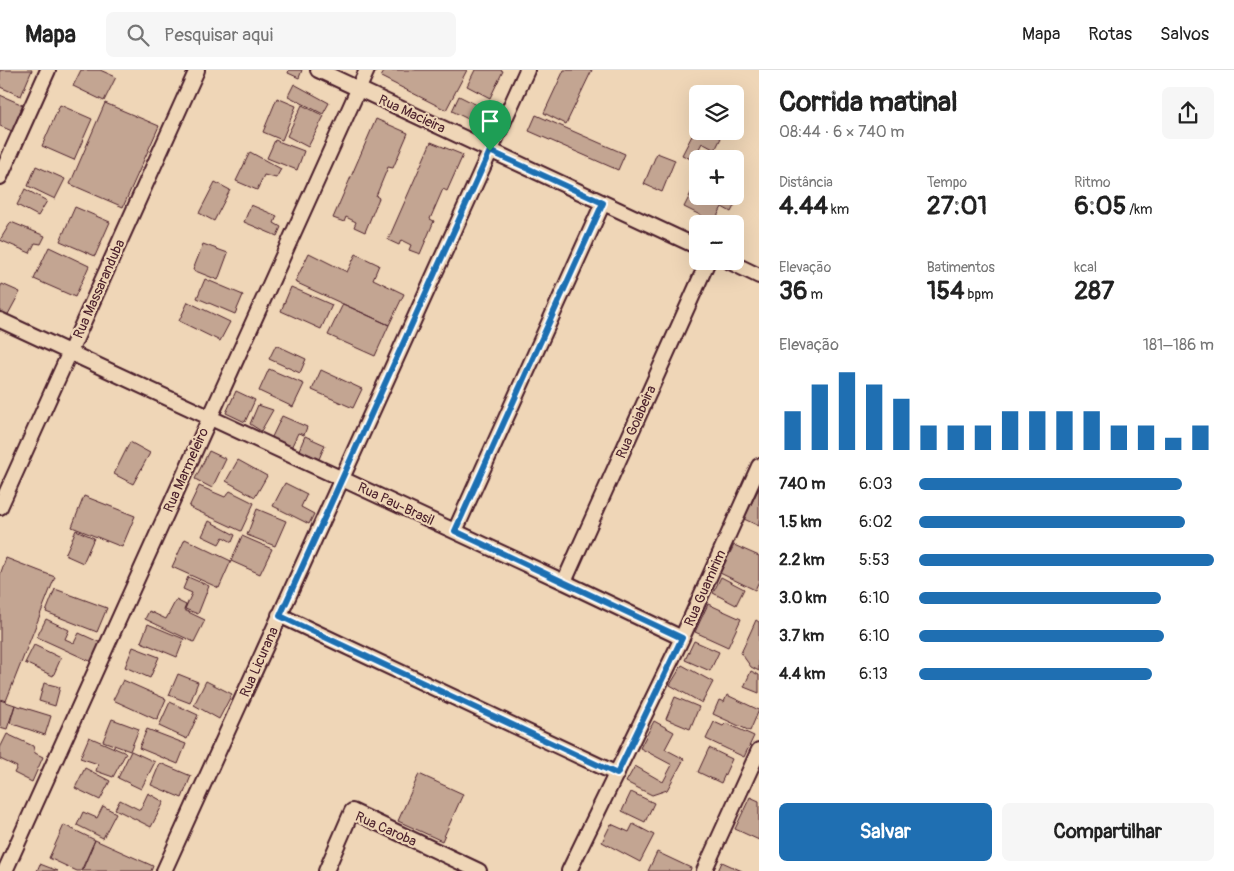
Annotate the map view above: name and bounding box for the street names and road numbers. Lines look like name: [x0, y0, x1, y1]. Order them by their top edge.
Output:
street label: Rua Macieira: [376, 91, 448, 137]
street label: Rua Massaranduba: [70, 237, 128, 341]
street label: Rua Goiabeira: [612, 383, 660, 461]
street label: Rua Marmeleiro: [160, 425, 212, 515]
street label: Rua Pau-Brasil: [355, 479, 437, 529]
street label: Rua Guamirim: [681, 547, 729, 629]
street label: Rua Licurana: [236, 624, 282, 700]
street label: Rua Caroba: [353, 808, 419, 850]

